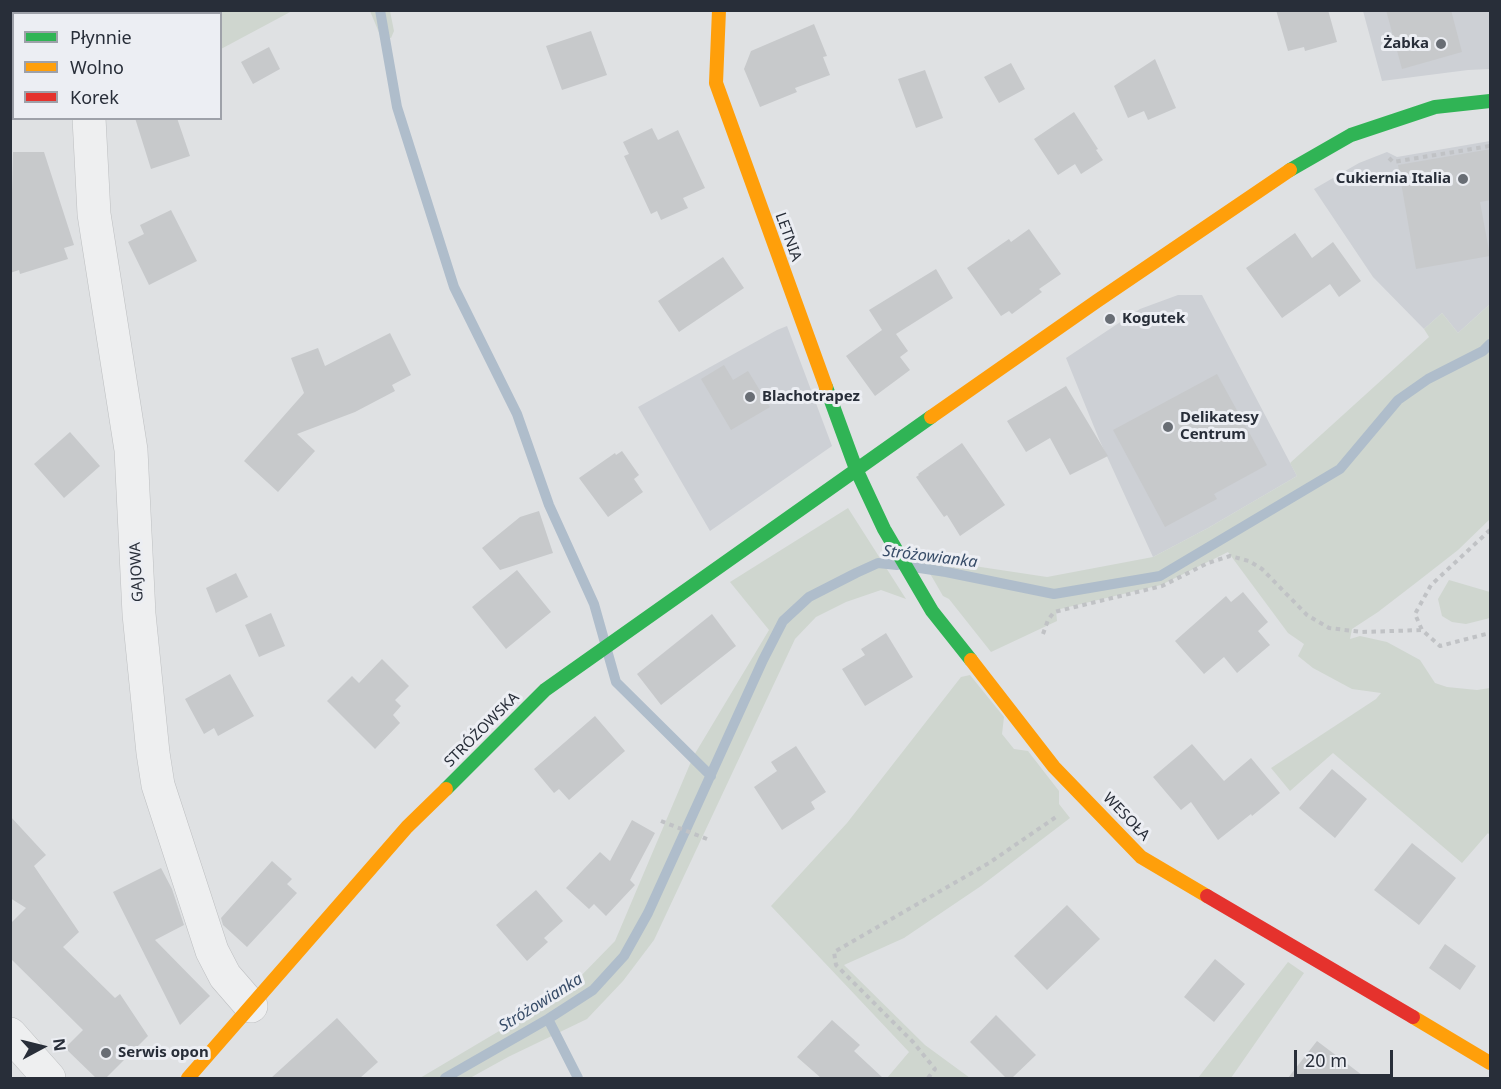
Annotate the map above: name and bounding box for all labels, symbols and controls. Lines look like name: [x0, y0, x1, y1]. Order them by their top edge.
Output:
legend: [12, 12, 222, 120]
text: Płynnie: [70, 25, 132, 49]
place label: Żabka: [1384, 35, 1429, 53]
marker: Żabka: [1434, 37, 1448, 51]
text: Wolno: [70, 55, 124, 79]
text: Korek: [70, 85, 119, 109]
place label: Cukiernia Italia: [1336, 170, 1451, 188]
marker: Cukiernia Italia: [1456, 172, 1470, 186]
street label: LETNIA: [771, 210, 805, 264]
place label: Kogutek: [1122, 310, 1185, 328]
marker: Kogutek: [1103, 312, 1117, 326]
place label: Blachotrapez: [762, 388, 860, 406]
marker: Blachotrapez: [743, 390, 757, 404]
place label: Delikatesy Centrum: [1180, 409, 1259, 444]
marker: Delikatesy Centrum: [1161, 420, 1175, 434]
street label: GAJOWA: [126, 542, 148, 602]
water label: Stróżowianka: [882, 542, 978, 572]
street label: STRÓŻOWSKA: [441, 689, 523, 771]
street label: WESOŁA: [1099, 789, 1153, 845]
water label: Stróżowianka: [496, 970, 586, 1036]
north arrow: [12, 1017, 72, 1077]
text: N: [48, 1037, 72, 1053]
scale bar: [1297, 1038, 1396, 1076]
place label: Serwis opon: [118, 1044, 209, 1062]
marker: Serwis opon: [99, 1046, 113, 1060]
text: 20 m: [1305, 1048, 1347, 1072]

